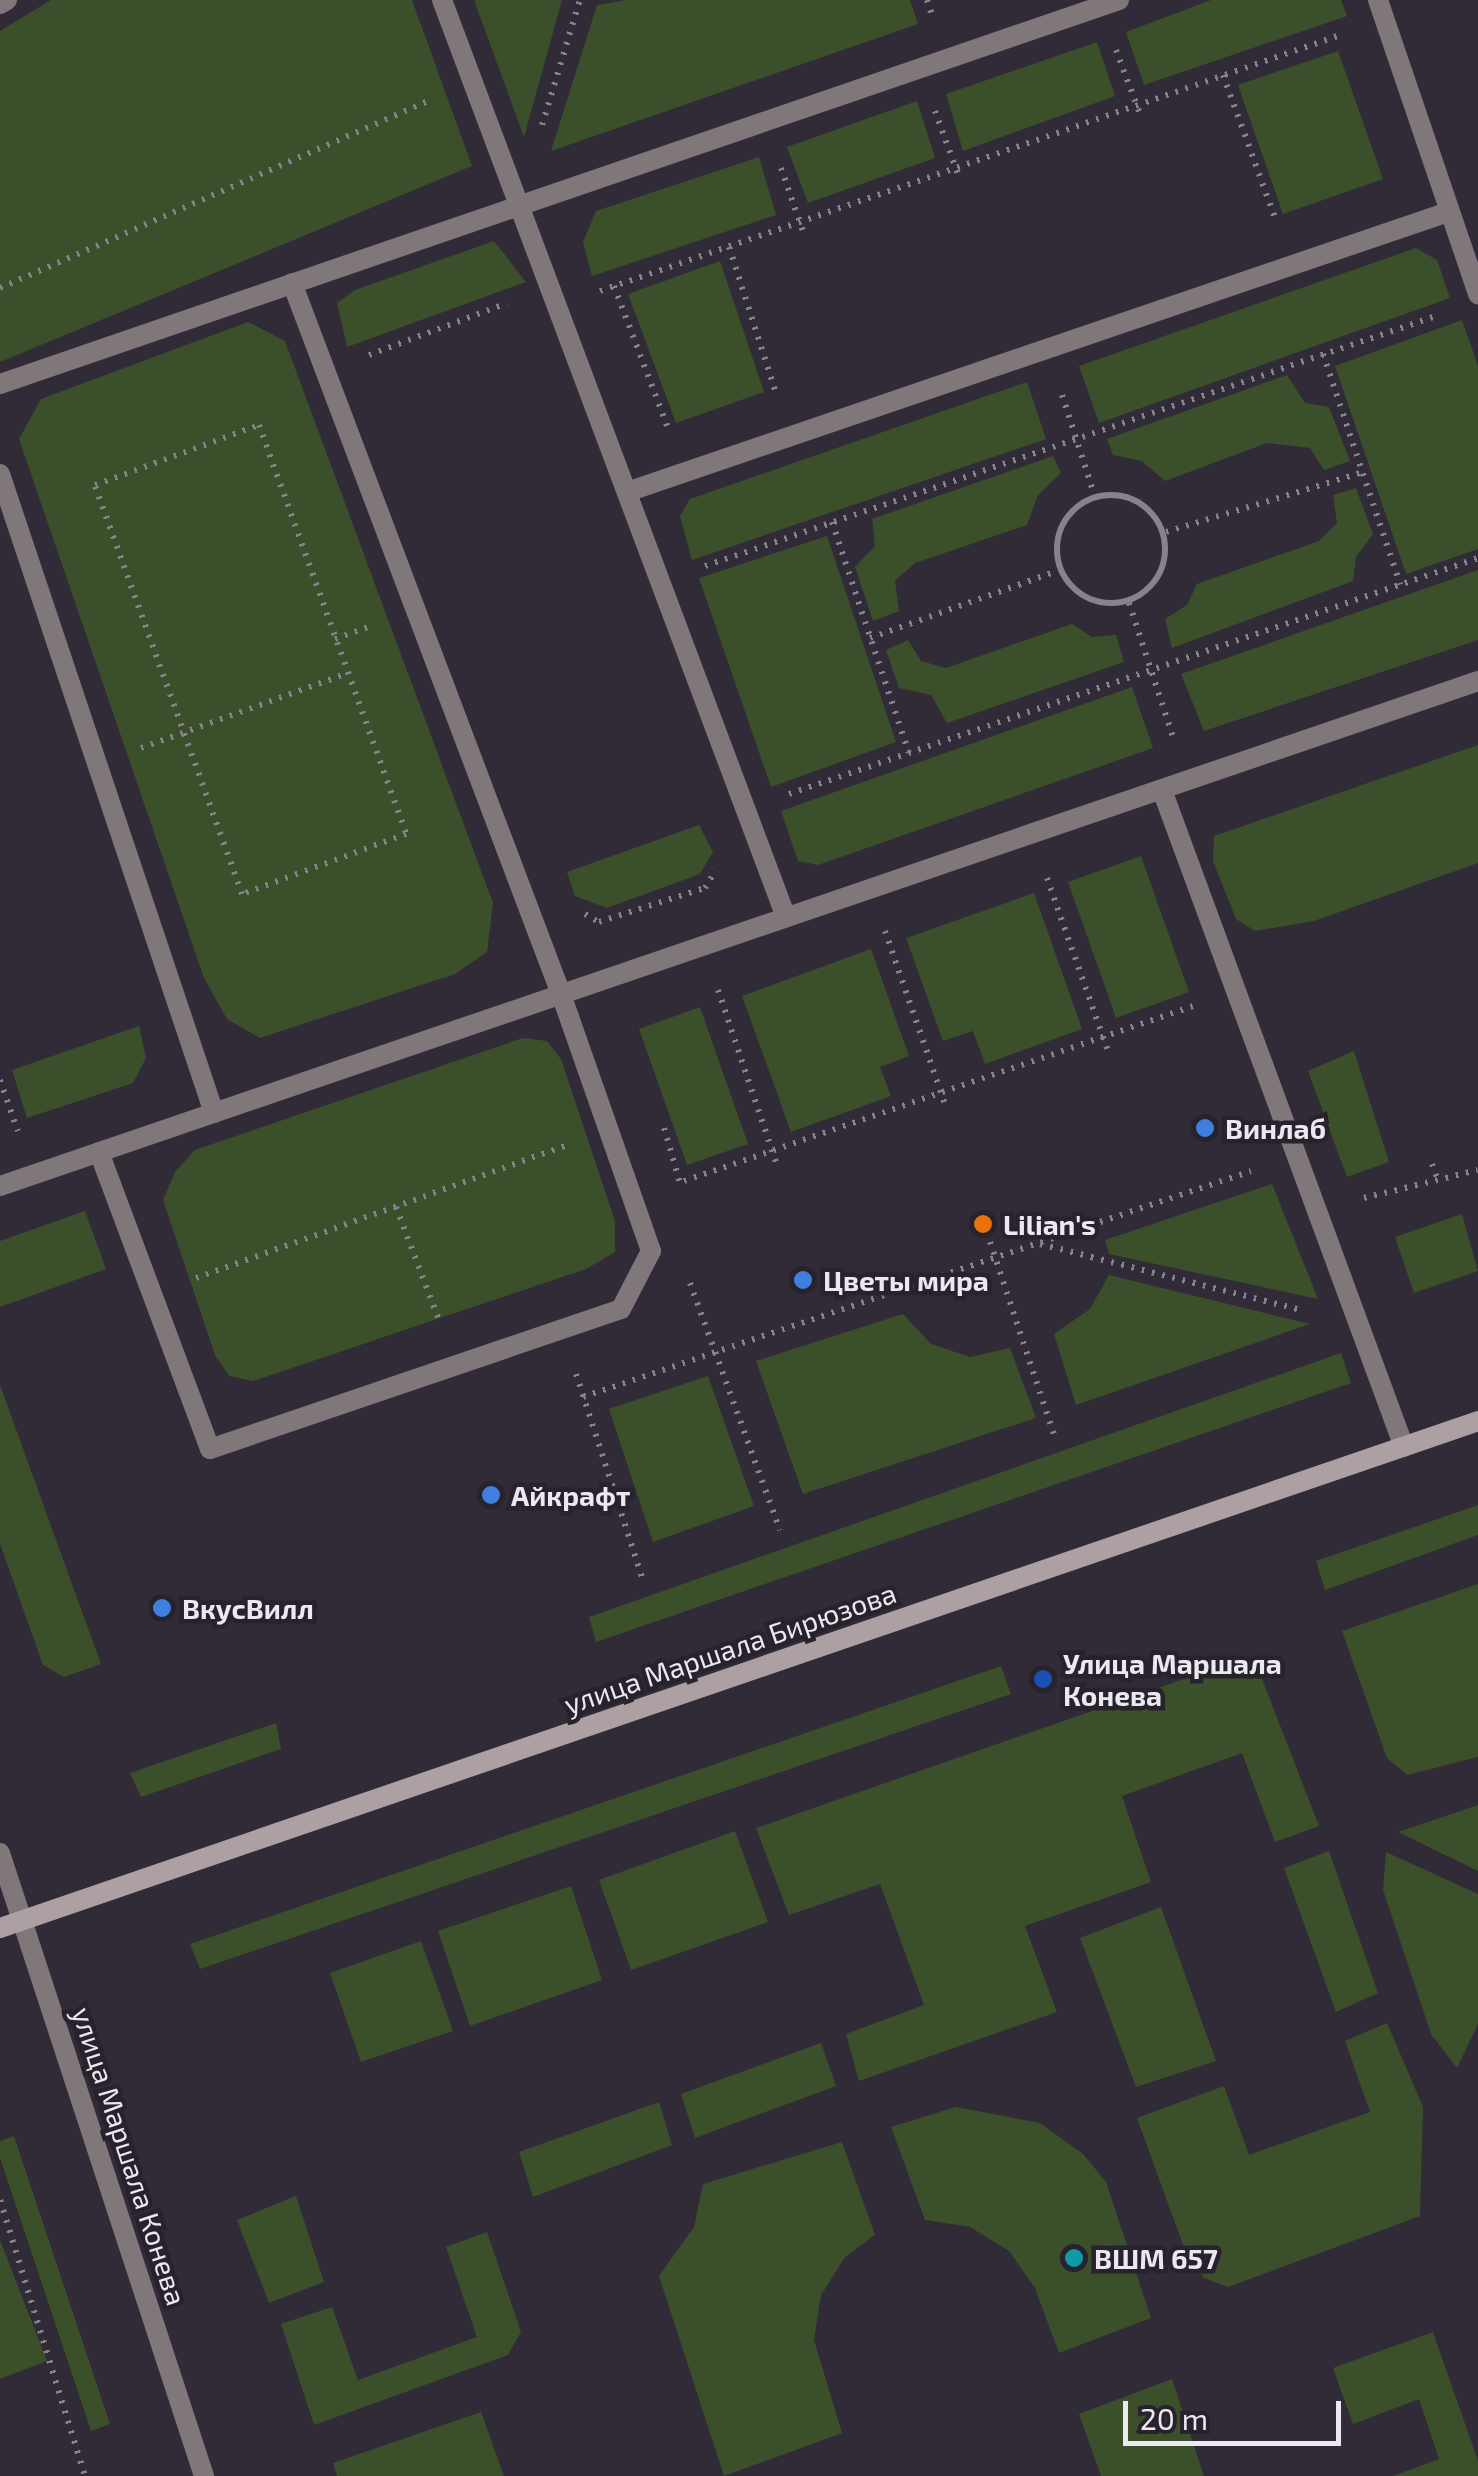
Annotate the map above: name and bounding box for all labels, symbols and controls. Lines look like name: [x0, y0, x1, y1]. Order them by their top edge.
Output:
place label: Винлаб: [1225, 1111, 1326, 1145]
marker: Винлаб: [1194, 1117, 1216, 1139]
place label: Lilian's: [1003, 1207, 1096, 1241]
marker: Lilian's: [972, 1213, 994, 1235]
place label: Цветы мира: [823, 1263, 989, 1297]
marker: Цветы мира: [792, 1269, 814, 1291]
place label: Айкрафт: [511, 1478, 631, 1512]
marker: Айкрафт: [480, 1484, 502, 1506]
street label: улица Маршала Бирюзова: [560, 1575, 900, 1721]
place label: ВкусВилл: [182, 1591, 314, 1625]
marker: ВкусВилл: [151, 1597, 173, 1619]
place label: Улица Маршала Конева: [1063, 1646, 1282, 1712]
marker: Улица Маршала Конева: [1032, 1668, 1054, 1690]
street label: улица Маршала Конева: [66, 2003, 194, 2309]
place label: ВШM 657: [1094, 2241, 1218, 2275]
marker: ВШM 657: [1063, 2247, 1085, 2269]
scale bar: [1128, 2381, 1346, 2443]
text: 20 m: [1140, 2400, 1208, 2436]

